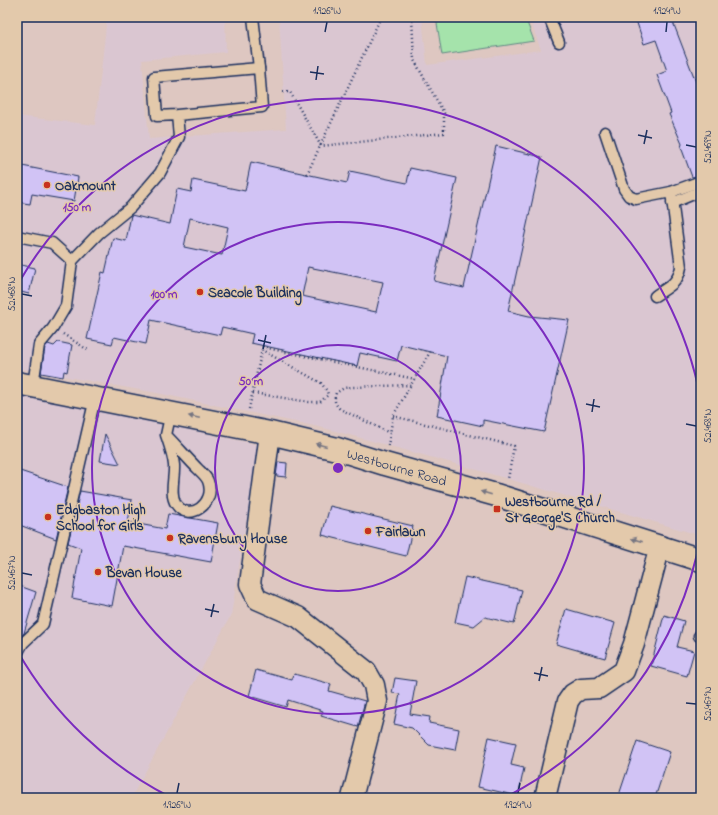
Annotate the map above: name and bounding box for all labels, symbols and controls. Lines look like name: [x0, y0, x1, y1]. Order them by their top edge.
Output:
text: 1.926°W: [313, 4, 341, 19]
text: 1.924°W: [653, 4, 681, 19]
text: 52.469°N: [701, 130, 716, 164]
place label: Oakmount: [55, 176, 116, 197]
marker: Oakmount: [42, 180, 52, 190]
text: 150 m: [63, 199, 92, 217]
text: 52.468°N: [5, 277, 20, 311]
place label: Seacole Building: [208, 283, 303, 306]
text: 100 m: [151, 286, 178, 304]
marker: Seacole Building: [195, 287, 205, 297]
text: 50 m: [239, 373, 264, 391]
text: 52.468°N: [701, 409, 716, 443]
one-way arrow: [188, 414, 200, 420]
one-way arrow: [315, 442, 327, 448]
street label: Westbourne Road: [344, 444, 449, 493]
centre of rings: [331, 461, 345, 475]
one-way arrow: [480, 490, 492, 496]
place label: Westbourne Rd / St George'S Church: [505, 492, 615, 531]
place label: Edgbaston High School for Girls: [56, 500, 146, 537]
marker: Westbourne Rd / St George'S Church: [492, 504, 502, 514]
marker: Edgbaston High School for Girls: [43, 512, 53, 522]
place label: Fairlawn: [375, 522, 426, 543]
marker: Fairlawn: [363, 526, 373, 536]
place label: Ravensbury House: [177, 529, 288, 552]
marker: Ravensbury House: [165, 533, 175, 543]
one-way arrow: [631, 537, 643, 543]
text: 52.467°N: [5, 555, 20, 590]
place label: Bevan House: [105, 563, 183, 584]
marker: Bevan House: [93, 567, 103, 577]
text: 52.467°N: [701, 686, 716, 721]
text: 1.926°W: [163, 798, 191, 813]
text: 1.924°W: [504, 798, 532, 813]

